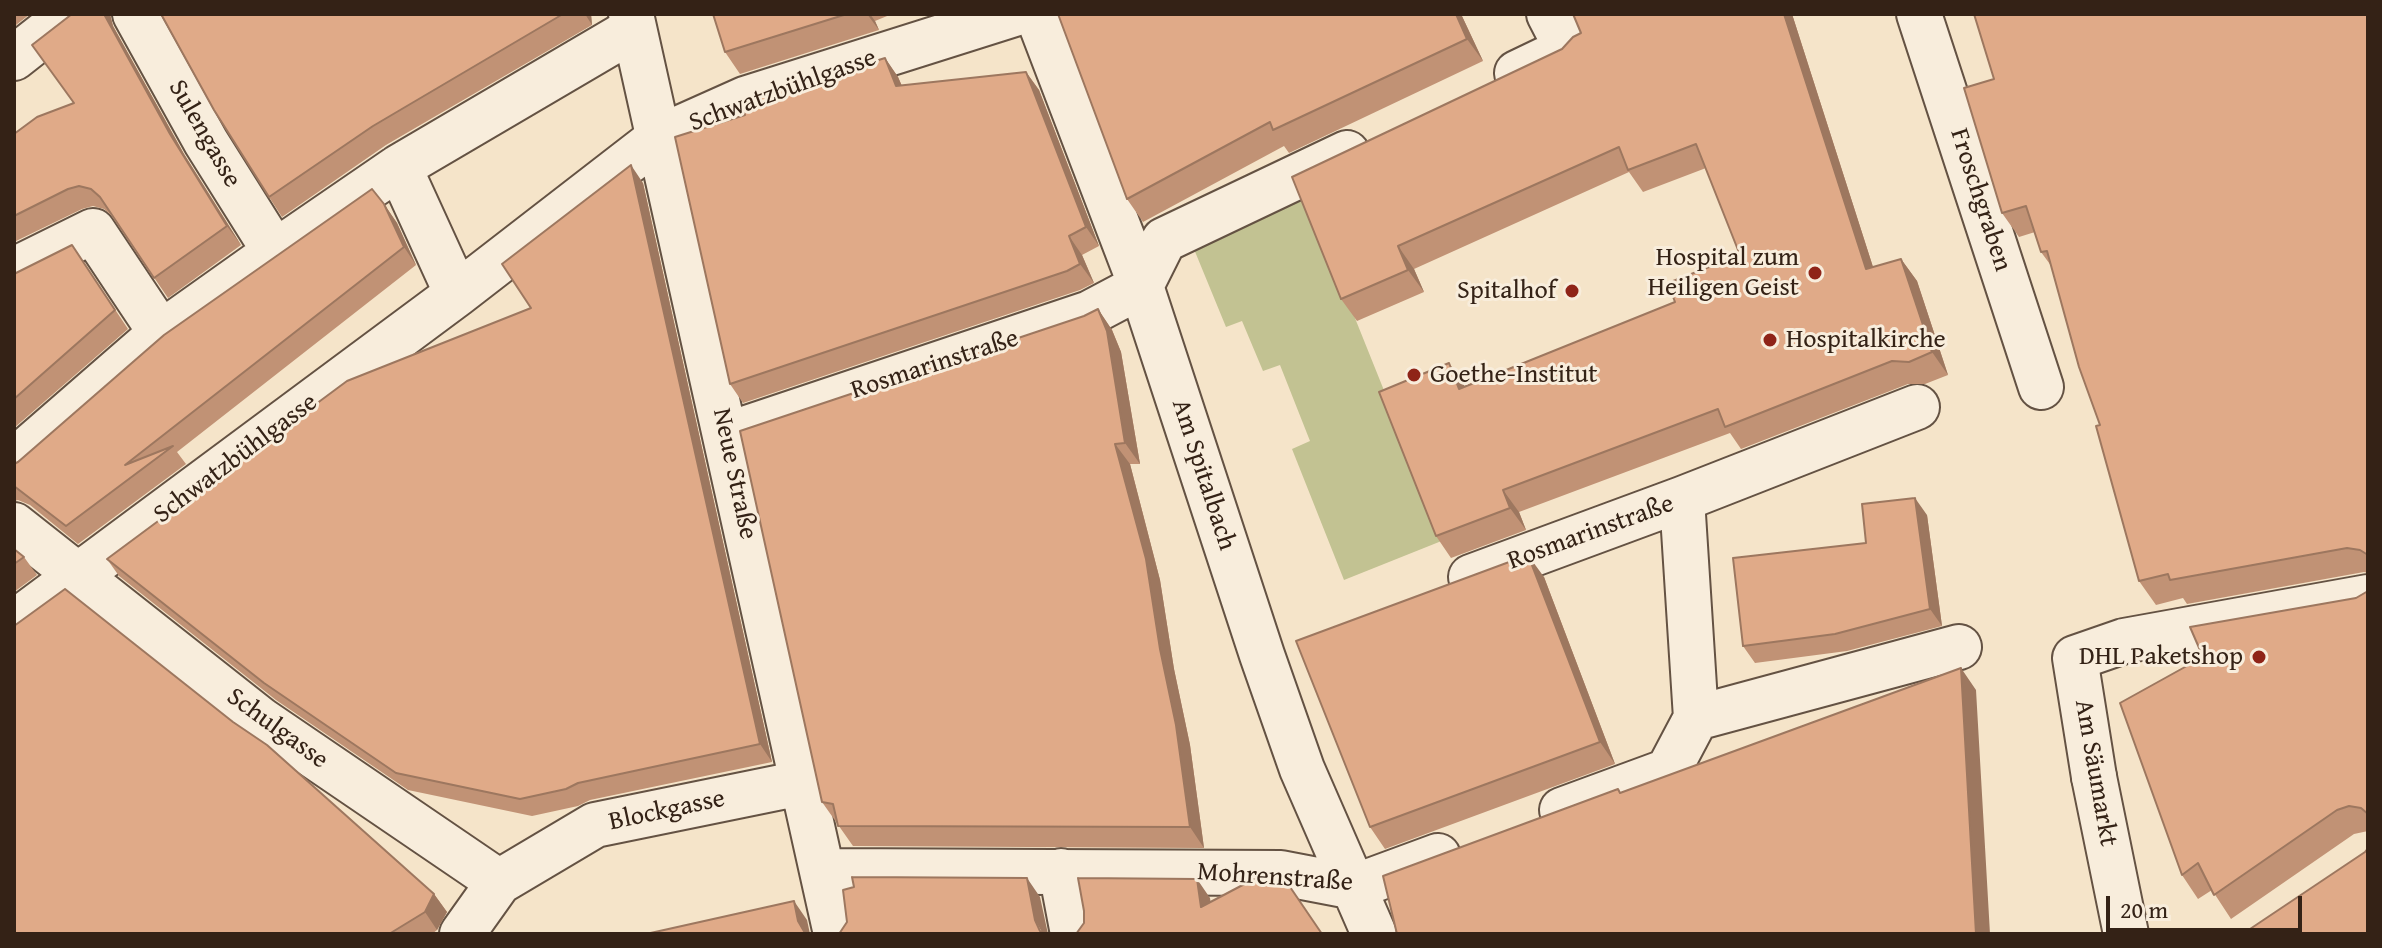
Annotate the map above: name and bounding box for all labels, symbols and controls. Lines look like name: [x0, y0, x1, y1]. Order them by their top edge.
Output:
street label: Schwatzbühlgasse: [685, 43, 881, 139]
street label: Sulengasse: [161, 75, 247, 193]
street label: Froschgraben: [1942, 125, 2018, 275]
place label: Hospital zum Heiligen Geist: [1648, 242, 1799, 304]
marker: Hospital zum Heiligen Geist: [1806, 264, 1824, 282]
place label: Spitalhof: [1457, 275, 1556, 307]
marker: Spitalhof: [1563, 282, 1581, 300]
street label: Rosmarinstraße: [847, 323, 1023, 407]
place label: Hospitalkirche: [1786, 324, 1946, 356]
marker: Hospitalkirche: [1761, 331, 1779, 349]
place label: Goethe-Institut: [1430, 359, 1598, 391]
marker: Goethe-Institut: [1405, 366, 1423, 384]
street label: Schwatzbühlgasse: [148, 387, 324, 531]
street label: Am Spitalbach: [1164, 396, 1242, 554]
street label: Neue Straße: [705, 406, 763, 542]
street label: Rosmarinstraße: [1504, 489, 1678, 577]
place label: DHL Paketshop: [2079, 641, 2243, 673]
marker: DHL Paketshop: [2250, 648, 2268, 666]
street label: Schulgasse: [220, 682, 334, 776]
street label: Am Säumarkt: [2067, 697, 2123, 849]
street label: Blockgasse: [606, 784, 728, 838]
street label: Mohrenstraße: [1196, 857, 1354, 899]
scale bar: [2110, 880, 2306, 930]
text: 20 m: [2120, 892, 2168, 927]

